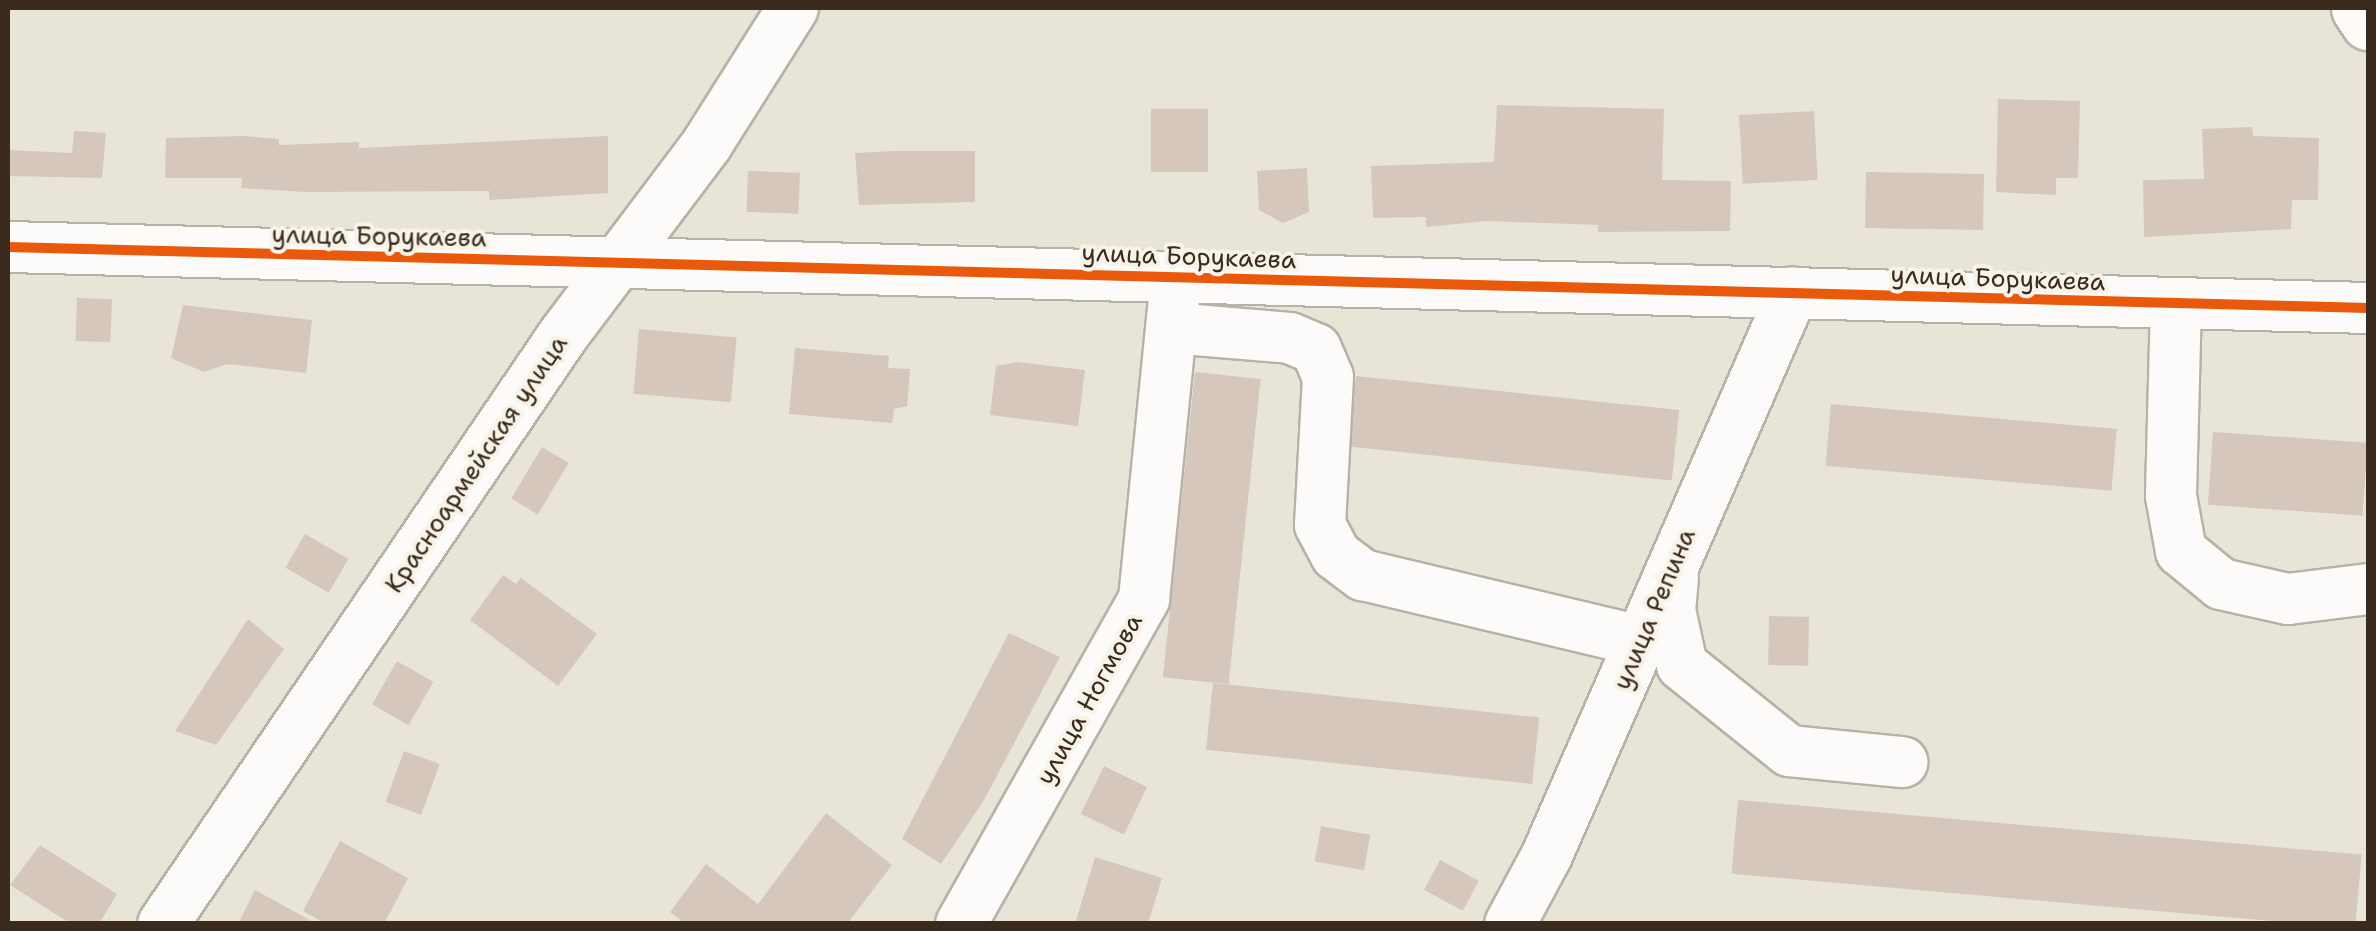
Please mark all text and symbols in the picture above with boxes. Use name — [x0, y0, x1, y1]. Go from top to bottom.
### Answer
street label: улица Борукаева — [271, 219, 487, 253]
street label: улица Борукаева — [1081, 237, 1297, 275]
street label: улица Борукаева — [1890, 259, 2106, 297]
street label: Красноармейская улица — [379, 330, 573, 598]
street label: улица Репина — [1607, 524, 1701, 694]
street label: улица Ногмова — [1030, 608, 1148, 790]

